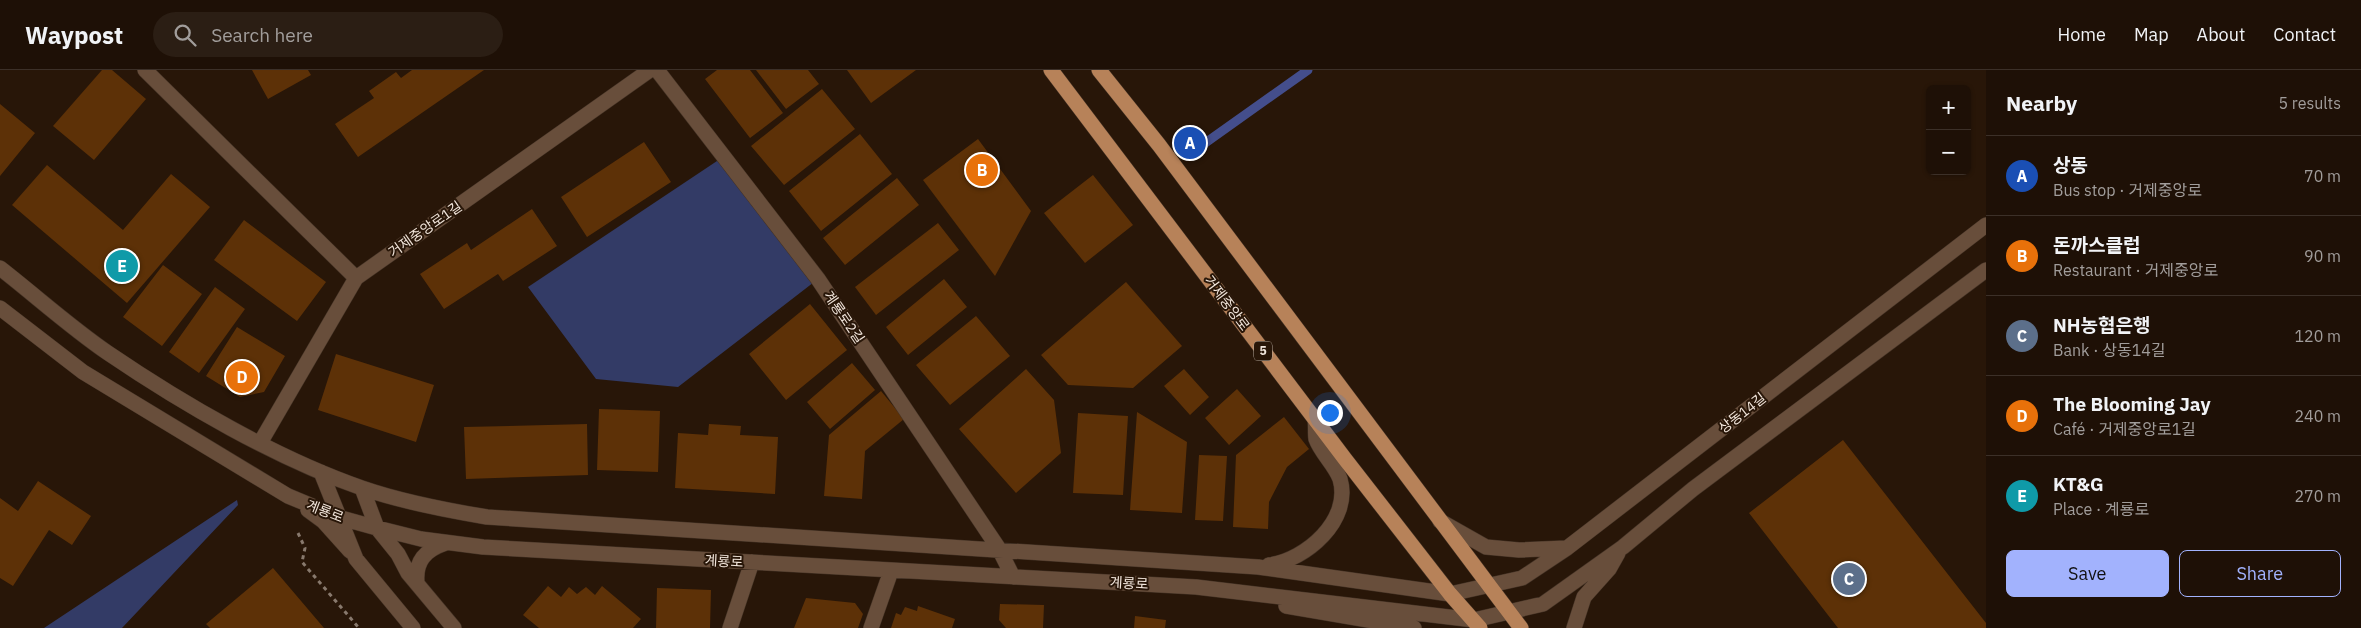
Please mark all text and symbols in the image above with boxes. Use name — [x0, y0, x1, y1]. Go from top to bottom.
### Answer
search box — [153, 12, 503, 57]
text: Waypost — [25, 19, 123, 51]
icon: search — [171, 21, 199, 49]
text: Search here — [211, 23, 313, 47]
text: Home — [2058, 23, 2106, 46]
text: Map — [2134, 23, 2169, 46]
text: About — [2197, 23, 2245, 46]
text: Contact — [2273, 23, 2336, 46]
map controls — [1926, 85, 1971, 175]
button: + — [1926, 85, 1971, 130]
text: Nearby — [2006, 89, 2077, 117]
text: 5 results — [2278, 93, 2341, 113]
pin: A — [1174, 124, 1206, 162]
button: − — [1926, 130, 1971, 175]
pin: B — [966, 151, 998, 189]
text: 상동 — [2053, 153, 2088, 177]
text: A — [2017, 166, 2027, 186]
text: 70 m — [2304, 166, 2341, 186]
text: Bus stop · 거제중앙로 — [2053, 180, 2202, 200]
street label: 거제중앙로1길 — [385, 197, 465, 261]
text: 돈까스클럽 — [2053, 233, 2140, 257]
text: B — [2017, 246, 2027, 266]
text: 90 m — [2304, 246, 2341, 266]
pin: E — [106, 247, 138, 285]
text: Restaurant · 거제중앙로 — [2053, 260, 2218, 280]
street label: 거제중앙로 — [1200, 272, 1254, 334]
street label: 계룡로2길 — [820, 287, 868, 347]
text: NH농협은행 — [2053, 313, 2150, 337]
text: C — [2017, 326, 2027, 346]
text: 120 m — [2294, 326, 2341, 346]
text: Bank · 상동14길 — [2053, 340, 2166, 360]
road number: 5 — [1254, 342, 1272, 360]
pin: D — [226, 358, 258, 396]
street label: 상동14길 — [1715, 389, 1769, 437]
text: The Blooming Jay — [2053, 392, 2211, 416]
your location — [1317, 400, 1343, 426]
text: D — [2016, 406, 2028, 426]
text: 240 m — [2294, 406, 2341, 426]
text: Café · 거제중앙로1길 — [2053, 419, 2196, 439]
text: KT&G — [2053, 472, 2104, 496]
text: E — [2017, 486, 2027, 506]
text: 270 m — [2294, 486, 2341, 506]
street label: 계룡로 — [304, 496, 346, 526]
text: Place · 계룡로 — [2053, 499, 2149, 519]
button: Save — [2006, 550, 2169, 597]
button: Share — [2179, 550, 2341, 597]
street label: 계룡로 — [704, 551, 744, 571]
pin: C — [1833, 560, 1865, 598]
street label: 계룡로 — [1109, 573, 1149, 593]

